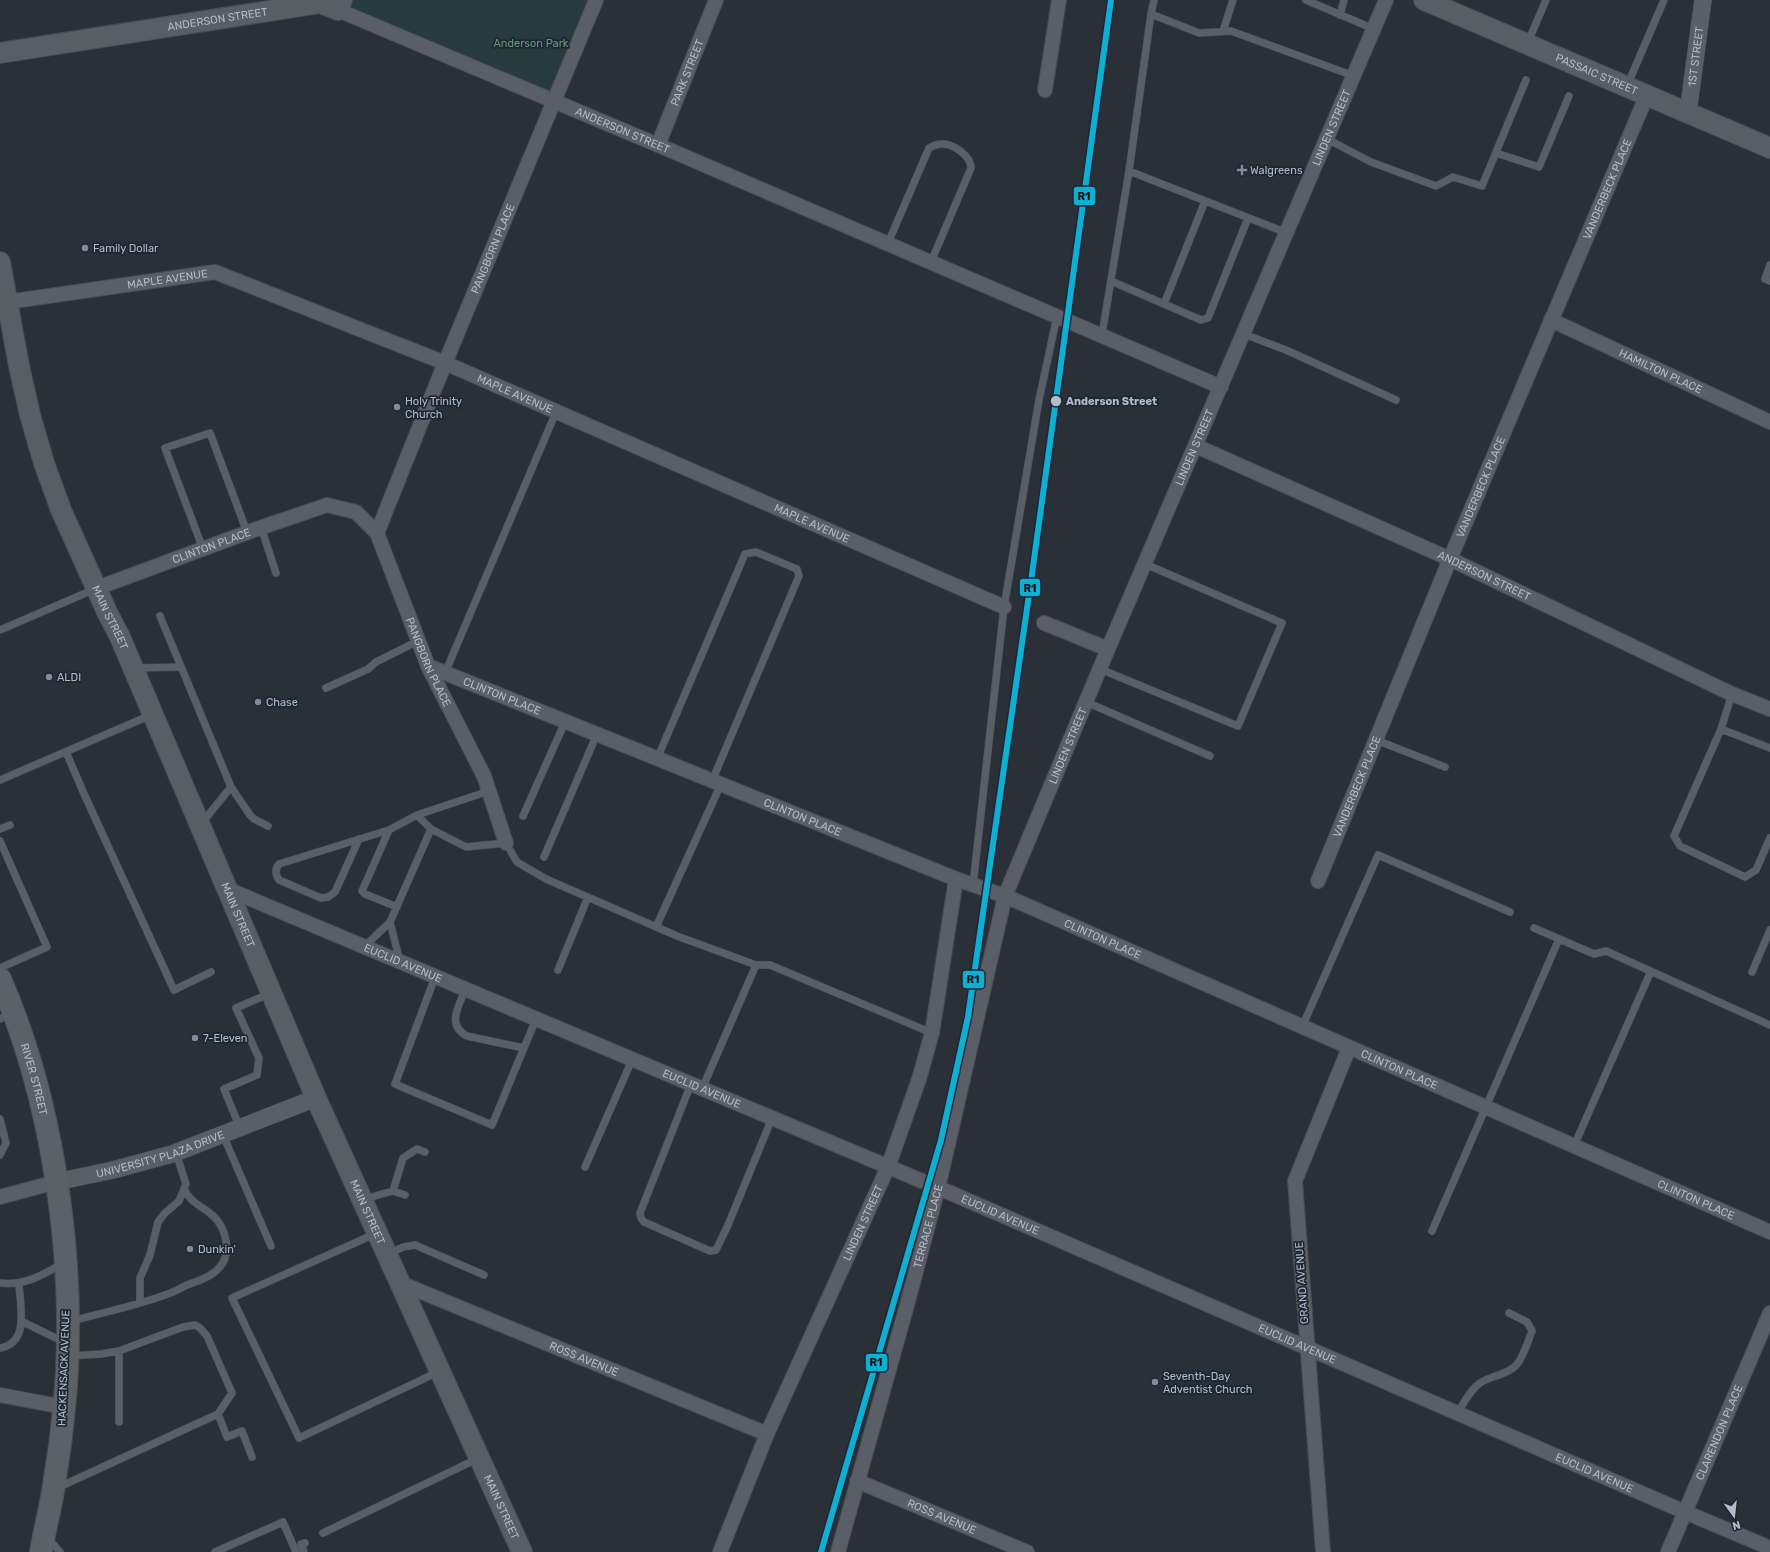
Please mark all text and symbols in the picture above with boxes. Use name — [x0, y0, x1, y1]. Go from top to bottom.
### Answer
street label: ANDERSON STREET — [166, 5, 269, 33]
street label: 1ST STREET — [1685, 25, 1706, 87]
park label: Anderson Park — [493, 37, 569, 50]
street label: PARK STREET — [668, 37, 706, 108]
street label: PASSAIC STREET — [1554, 51, 1640, 97]
street label: LINDEN STREET — [1309, 87, 1354, 168]
street label: ANDERSON STREET — [574, 104, 672, 156]
street label: VANDERBECK PLACE — [1580, 136, 1634, 241]
place label: Walgreens — [1250, 164, 1303, 177]
marker: Walgreens — [1237, 165, 1247, 175]
line badge: R1 — [1073, 186, 1096, 206]
text: R1 — [1077, 190, 1091, 203]
street label: PANGBORN PLACE — [468, 201, 517, 295]
place label: Family Dollar — [93, 242, 159, 255]
marker: Family Dollar — [80, 243, 90, 253]
street label: MAPLE AVENUE — [126, 267, 209, 291]
street label: HAMILTON PLACE — [1617, 346, 1705, 396]
street label: MAPLE AVENUE — [475, 371, 555, 416]
marker: Anderson Street — [1049, 394, 1063, 408]
place label: Holy Trinity Church — [405, 395, 462, 421]
place label: Anderson Street — [1066, 395, 1157, 408]
marker: Holy Trinity Church — [392, 402, 402, 412]
street label: LINDEN STREET — [1172, 407, 1217, 487]
street label: VANDERBECK PLACE — [1453, 435, 1508, 540]
street label: MAPLE AVENUE — [772, 501, 852, 546]
street label: CLINTON PLACE — [170, 525, 253, 566]
street label: ANDERSON STREET — [1436, 548, 1533, 603]
line badge: R1 — [1019, 578, 1041, 597]
text: R1 — [1023, 582, 1037, 595]
street label: MAIN STREET — [89, 583, 131, 652]
street label: PANGBORN PLACE — [403, 616, 454, 709]
place label: ALDI — [57, 671, 81, 684]
marker: ALDI — [44, 672, 54, 682]
street label: CLINTON PLACE — [461, 674, 543, 718]
place label: Chase — [266, 696, 298, 709]
marker: Chase — [253, 697, 263, 707]
street label: LINDEN STREET — [1046, 705, 1090, 786]
street label: VANDERBECK PLACE — [1330, 734, 1383, 839]
street label: CLINTON PLACE — [762, 796, 844, 839]
street label: MAIN STREET — [219, 880, 258, 950]
street label: CLINTON PLACE — [1062, 916, 1144, 962]
street label: EUCLID AVENUE — [362, 941, 445, 985]
line badge: R1 — [962, 970, 985, 989]
text: R1 — [966, 973, 980, 986]
place label: 7-Eleven — [203, 1032, 248, 1045]
marker: 7-Eleven — [190, 1033, 200, 1043]
street label: RIVER STREET — [18, 1041, 50, 1117]
street label: CLINTON PLACE — [1359, 1047, 1440, 1092]
street label: EUCLID AVENUE — [661, 1066, 743, 1111]
street label: UNIVERSITY PLAZA DRIVE — [95, 1128, 226, 1180]
street label: CLINTON PLACE — [1656, 1177, 1737, 1222]
street label: MAIN STREET — [347, 1178, 388, 1247]
street label: LINDEN STREET — [840, 1182, 886, 1263]
street label: TERRACE PLACE — [911, 1183, 945, 1269]
street label: EUCLID AVENUE — [959, 1192, 1042, 1237]
street label: GRAND AVENUE — [1293, 1241, 1311, 1325]
place label: Dunkin' — [198, 1243, 236, 1256]
marker: Dunkin' — [185, 1244, 195, 1254]
street label: HACKENSACK AVENUE — [55, 1309, 73, 1426]
street label: EUCLID AVENUE — [1256, 1321, 1339, 1366]
street label: ROSS AVENUE — [548, 1339, 621, 1379]
line badge: R1 — [865, 1353, 888, 1372]
text: R1 — [869, 1356, 883, 1369]
place label: Seventh-Day Adventist Church — [1163, 1370, 1253, 1396]
marker: Seventh-Day Adventist Church — [1150, 1377, 1160, 1387]
street label: CLARENDON PLACE — [1693, 1383, 1745, 1482]
street label: EUCLID AVENUE — [1554, 1450, 1636, 1496]
street label: MAIN STREET — [481, 1473, 522, 1542]
street label: ROSS AVENUE — [905, 1496, 979, 1537]
north arrow — [1714, 1496, 1754, 1536]
text: N — [1731, 1518, 1742, 1533]

